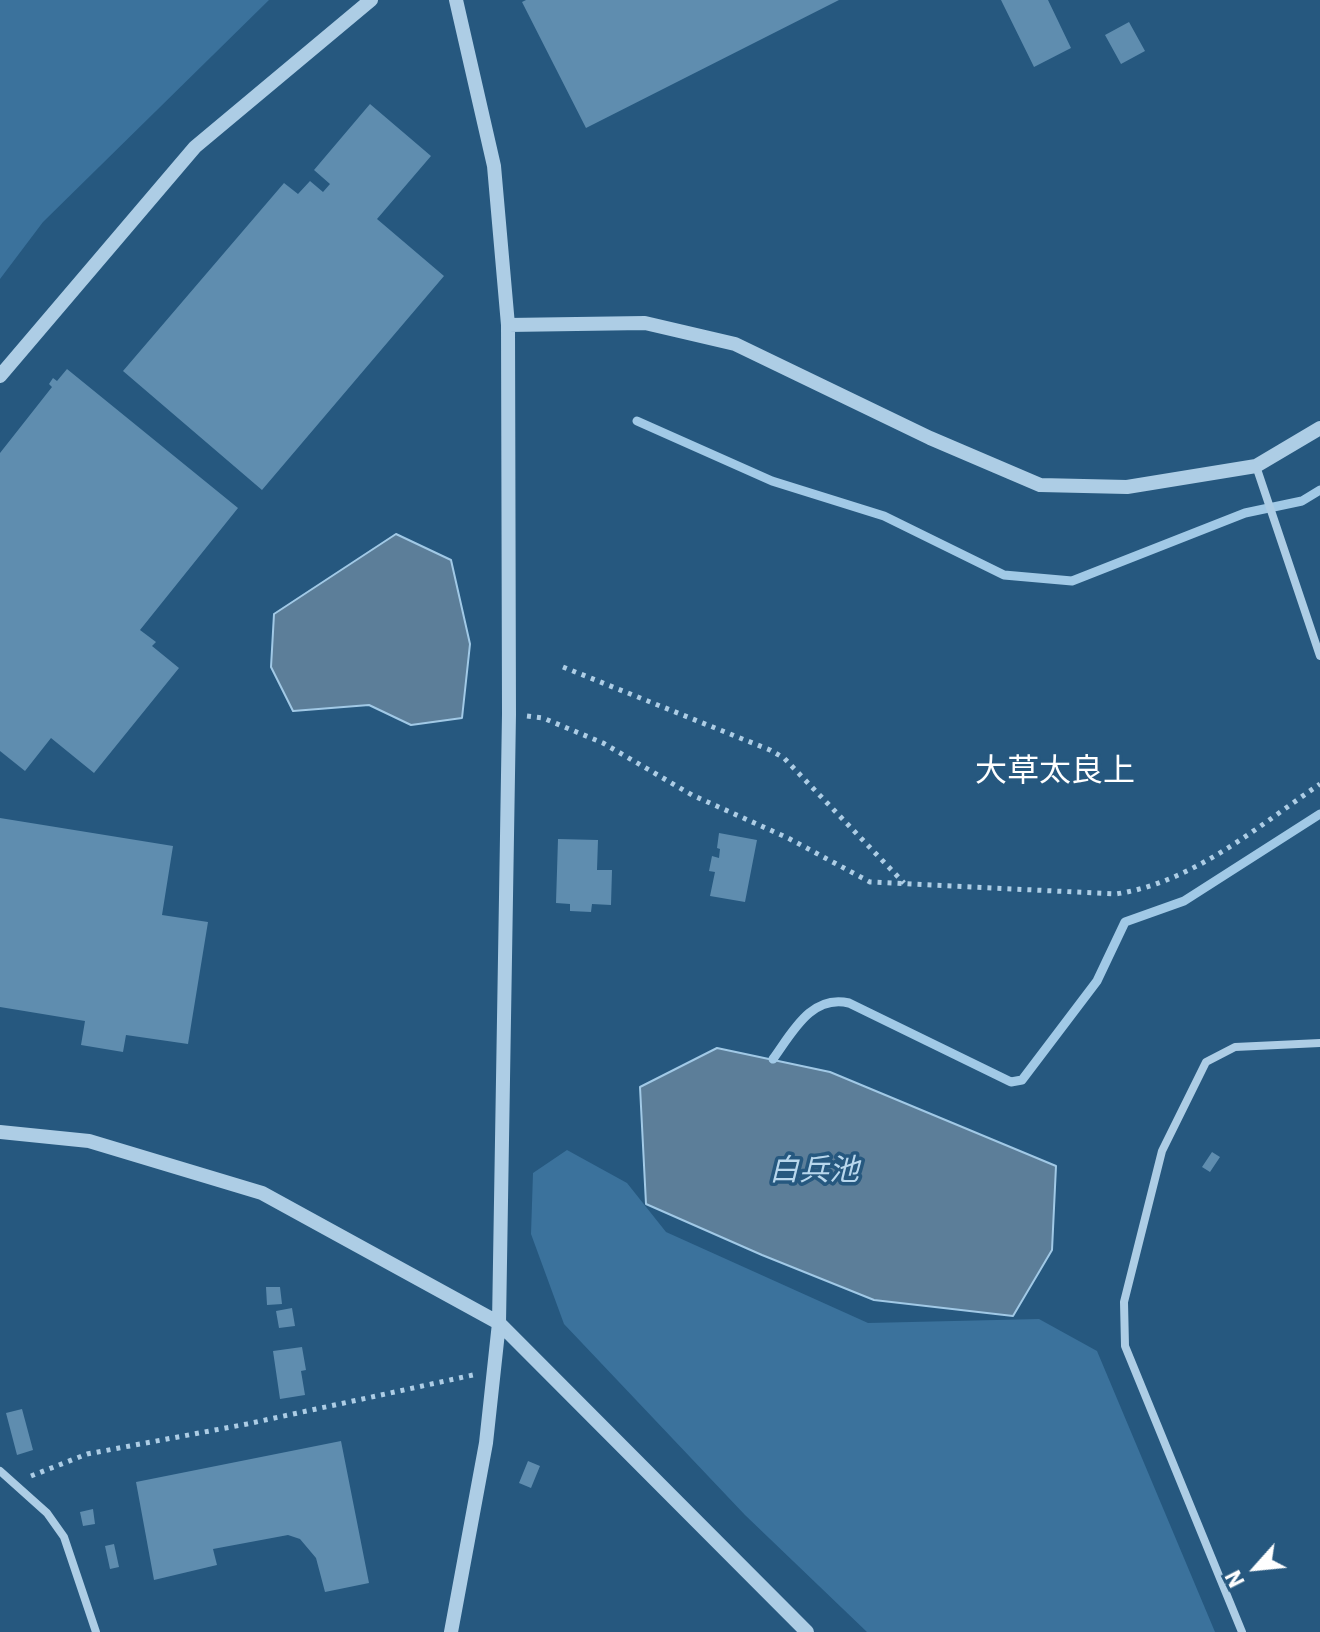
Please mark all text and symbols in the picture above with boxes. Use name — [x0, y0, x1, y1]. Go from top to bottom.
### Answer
district label: 大草太良上 — [975, 753, 1135, 791]
water label: 白兵池 — [769, 1153, 859, 1189]
north arrow — [1216, 1528, 1296, 1608]
text: N — [1218, 1565, 1251, 1593]

